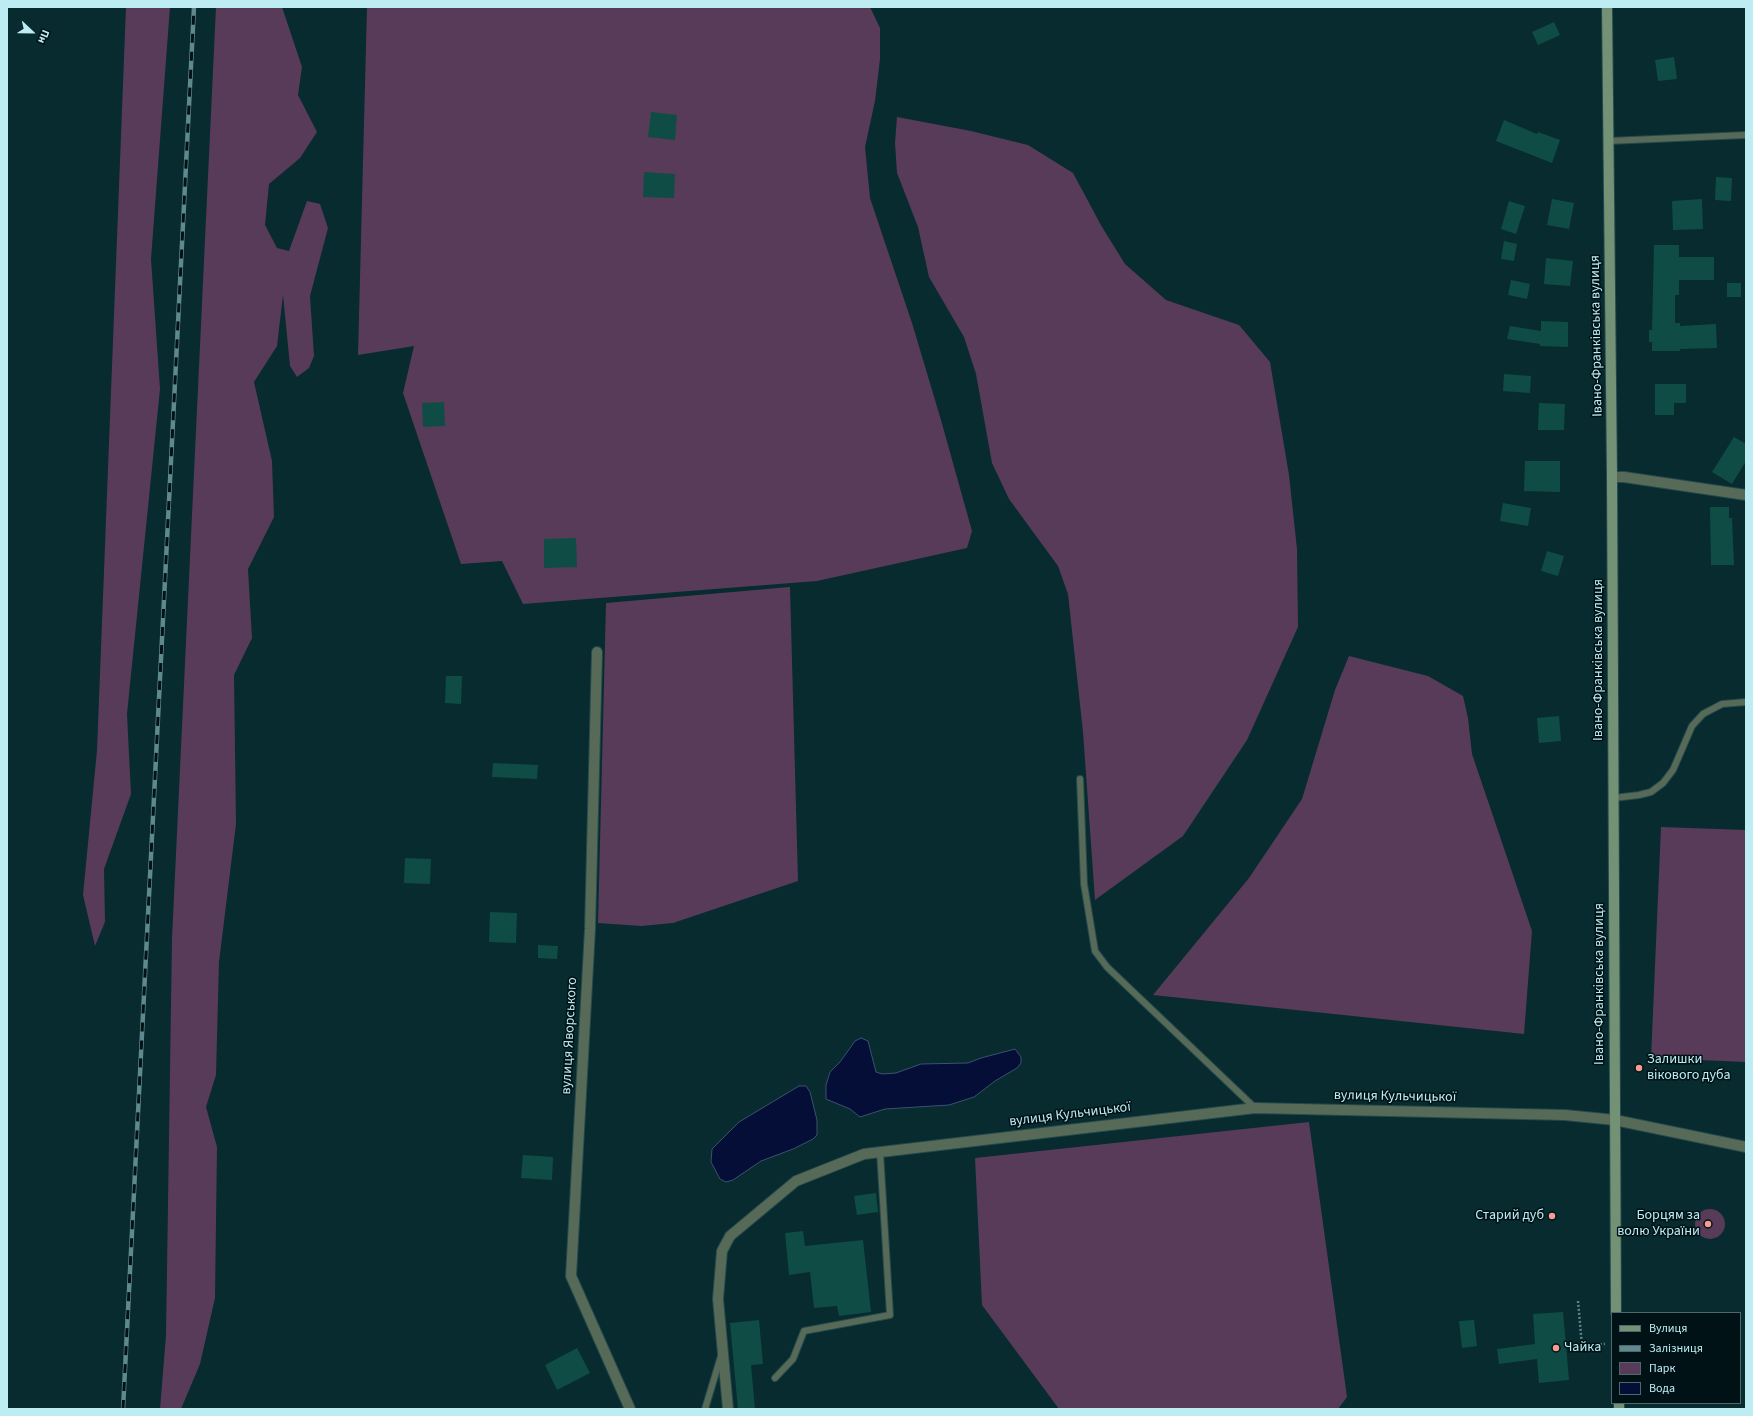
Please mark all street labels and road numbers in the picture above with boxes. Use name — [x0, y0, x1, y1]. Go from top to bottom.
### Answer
street label: Івано-Франківська вулиця — [1587, 255, 1607, 417]
street label: Івано-Франківська вулиця — [1591, 579, 1607, 741]
street label: Івано-Франківська вулиця — [1592, 903, 1608, 1065]
street label: вулиця Яворського — [559, 977, 581, 1095]
street label: вулиця Кульчицької — [1334, 1088, 1456, 1106]
street label: вулиця Кульчицької — [1008, 1099, 1132, 1131]

